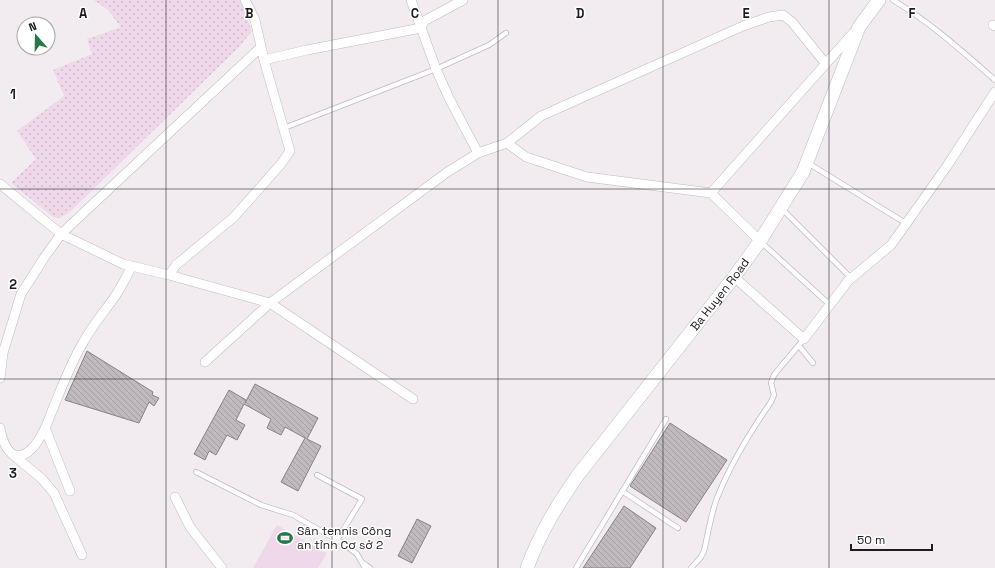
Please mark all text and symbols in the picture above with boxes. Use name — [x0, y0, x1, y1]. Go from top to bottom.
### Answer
text: A — [79, 5, 88, 22]
text: B — [245, 5, 254, 22]
text: C — [411, 5, 419, 22]
text: D — [576, 5, 585, 22]
text: E — [742, 5, 750, 22]
text: F — [909, 5, 916, 22]
north arrow — [16, 16, 56, 56]
text: N — [27, 19, 38, 34]
text: 1 — [10, 86, 16, 103]
street label: Ba Huyen Road — [687, 255, 753, 334]
text: 2 — [9, 276, 17, 293]
text: 3 — [9, 465, 17, 482]
place label: Sân tennis Công an tỉnh Cơ sở 2 — [297, 523, 391, 553]
scale bar — [851, 526, 932, 552]
sports icon: Sân tennis Công an tỉnh Cơ sở 2 — [276, 529, 294, 547]
text: 50 m — [857, 532, 885, 548]

